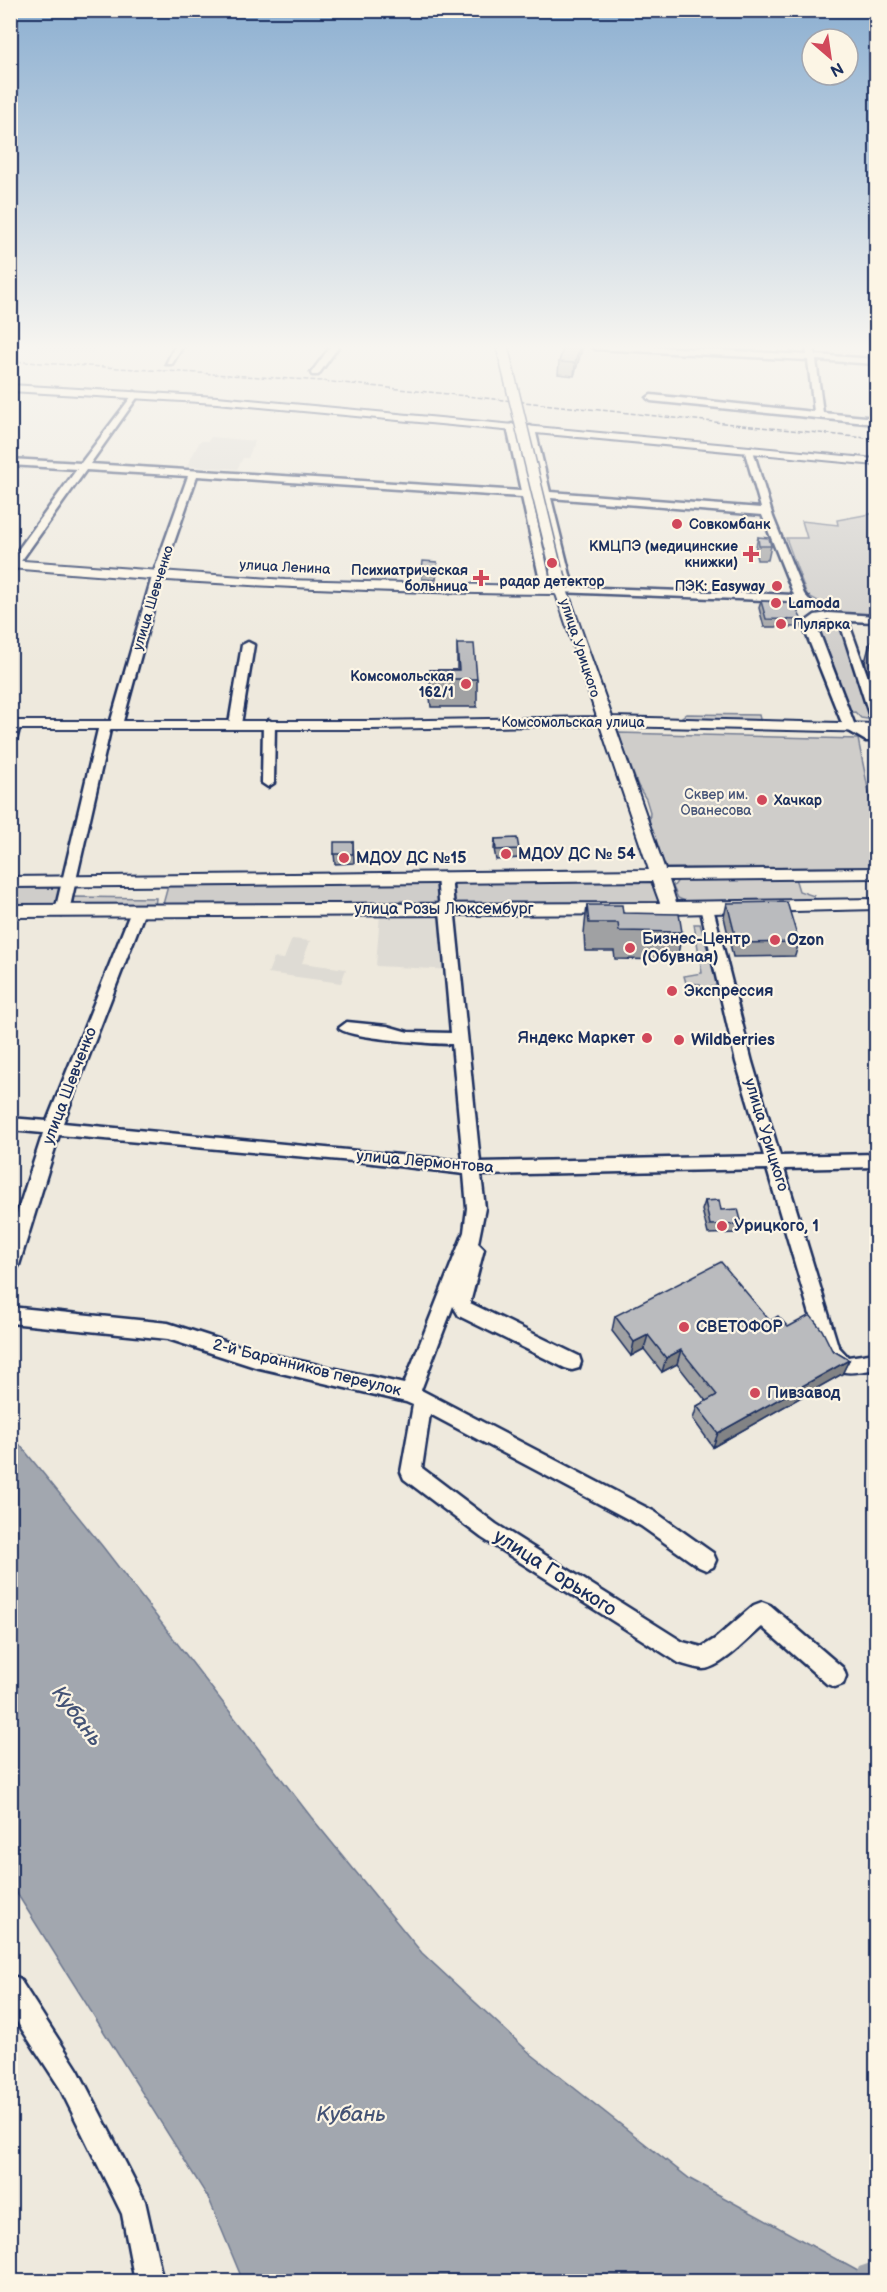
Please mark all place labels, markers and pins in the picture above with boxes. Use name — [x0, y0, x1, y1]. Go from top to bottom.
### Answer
place label: Совкомбанк — [689, 516, 771, 533]
marker: Совкомбанк — [670, 517, 684, 531]
place label: КМЦПЭ (медицинские книжки) — [589, 538, 738, 571]
marker: КМЦПЭ (медицинские книжки) — [742, 545, 760, 563]
marker: радар детектор — [545, 556, 559, 570]
place label: Психиатрическая больница — [351, 562, 469, 595]
marker: Психиатрическая больница — [472, 569, 490, 587]
place label: радар детектор — [499, 573, 605, 590]
place label: ПЭК: Easyway — [675, 578, 766, 595]
marker: ПЭК: Easyway — [770, 579, 784, 593]
place label: Lamoda — [788, 595, 840, 612]
marker: Lamoda — [769, 596, 783, 610]
place label: Пулярка — [793, 616, 851, 633]
marker: Пулярка — [774, 617, 788, 631]
place label: Комсомольская 162/1 — [350, 668, 454, 701]
marker: Комсомольская 162/1 — [459, 677, 473, 691]
place label: Хачкар — [773, 792, 823, 809]
marker: Хачкар — [755, 793, 769, 807]
place label: МДОУ ДС № 54 — [518, 845, 636, 864]
marker: МДОУ ДС № 54 — [499, 847, 513, 861]
place label: МДОУ ДС №15 — [356, 849, 467, 868]
marker: МДОУ ДС №15 — [337, 851, 351, 865]
place label: Бизнес-Центр (Обувная) — [642, 930, 751, 967]
place label: Ozon — [787, 931, 824, 950]
marker: Ozon — [768, 933, 782, 947]
marker: Бизнес-Центр (Обувная) — [623, 941, 637, 955]
place label: Экспрессия — [684, 982, 773, 1001]
marker: Экспрессия — [665, 984, 679, 998]
place label: Яндекс Маркет — [517, 1029, 635, 1048]
marker: Яндекс Маркет — [640, 1031, 654, 1045]
place label: Wildberries — [691, 1031, 775, 1050]
marker: Wildberries — [672, 1033, 686, 1047]
place label: Урицкого, 1 — [734, 1217, 819, 1236]
marker: Урицкого, 1 — [715, 1219, 729, 1233]
place label: СВЕТОФОР — [696, 1318, 783, 1337]
marker: СВЕТОФОР — [677, 1320, 691, 1334]
place label: Пивзавод — [767, 1384, 841, 1403]
marker: Пивзавод — [748, 1386, 762, 1400]

